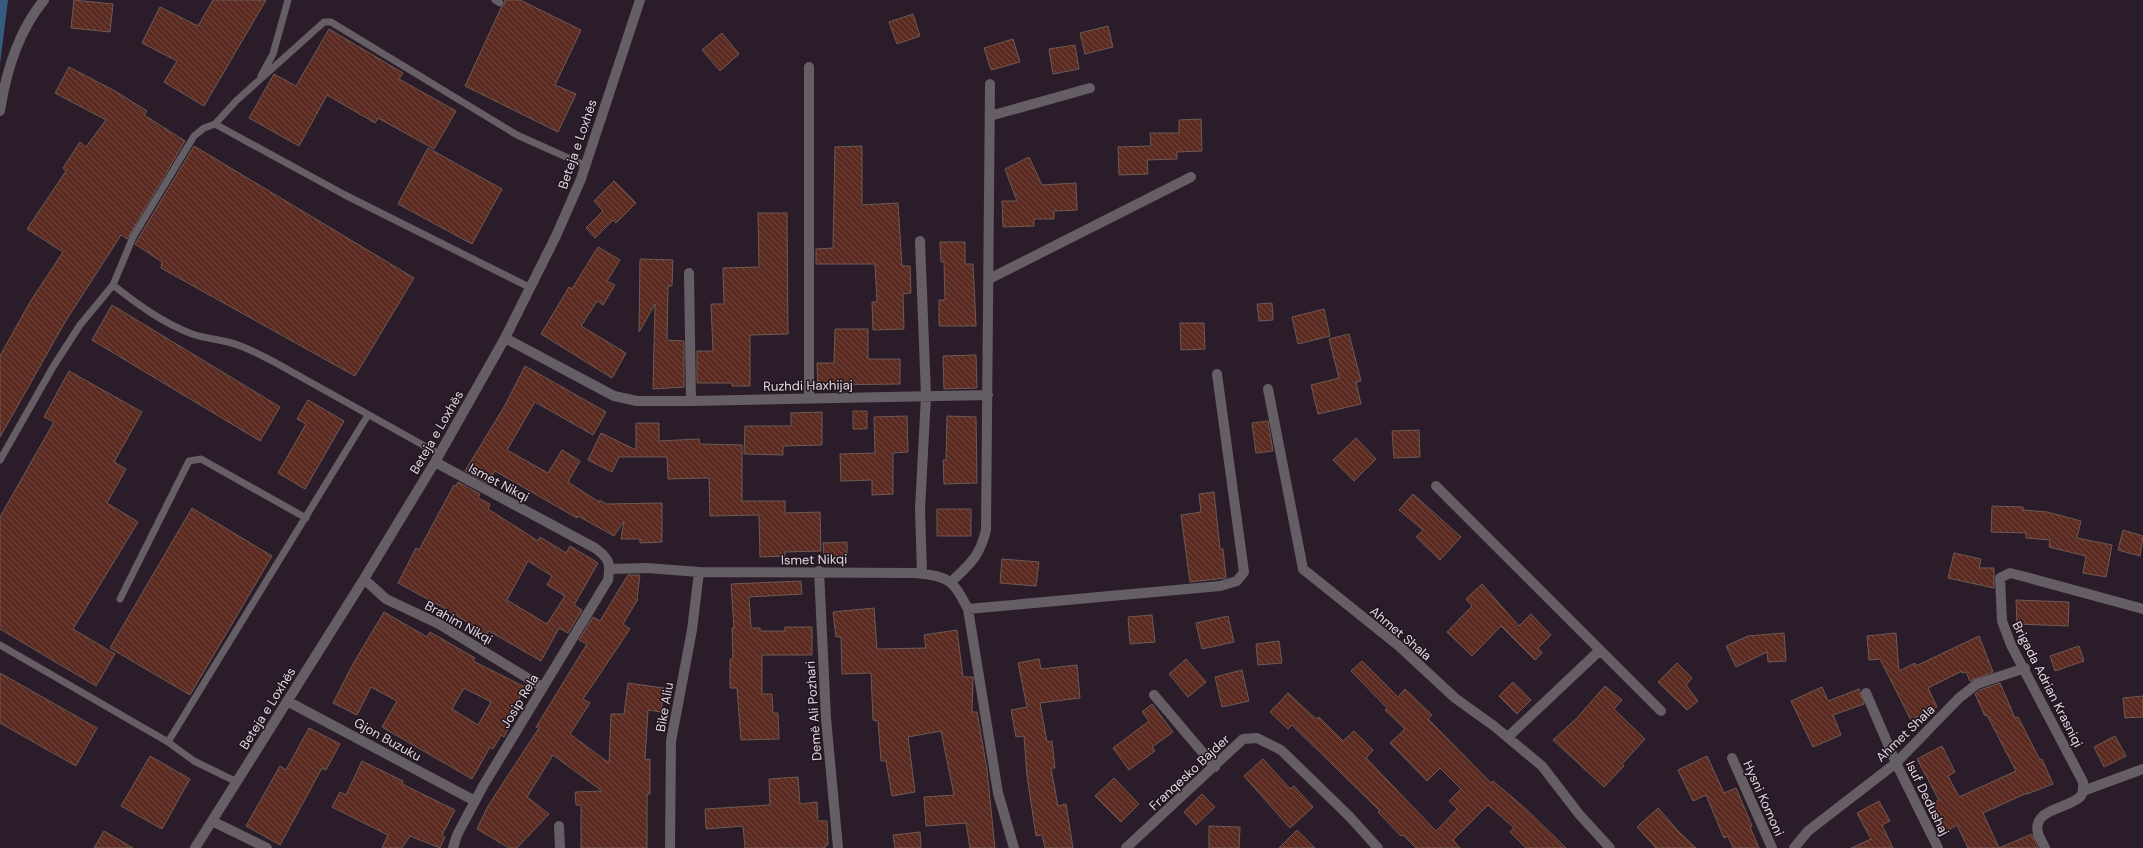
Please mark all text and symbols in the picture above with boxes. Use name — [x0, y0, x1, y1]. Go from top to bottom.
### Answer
street label: Beteja e Loxhës — [554, 97, 601, 191]
street label: Ruzhdi Haxhijaj — [763, 376, 853, 395]
street label: Beteja e Loxhës — [406, 387, 467, 477]
street label: Ismet Nikqi — [465, 459, 532, 506]
street label: Ismet Nikqi — [781, 550, 847, 569]
street label: Brahim Nikqi — [422, 597, 496, 648]
street label: Ahmet Shala — [1366, 603, 1435, 664]
street label: Brigada Adrian Krasniqi — [2008, 618, 2087, 750]
street label: Demë Ali Pozhari — [802, 660, 825, 762]
street label: Beteja e Loxhës — [235, 664, 299, 752]
street label: Josip Rela — [497, 671, 542, 731]
street label: Bike Aliu — [652, 681, 677, 733]
street label: Ahmet Shala — [1872, 701, 1938, 766]
street label: Gjon Buzuku — [351, 714, 424, 765]
street label: Franqesko Bajder — [1146, 731, 1233, 814]
street label: Hysni Komoni — [1739, 758, 1788, 839]
street label: Isuf Dedushaj — [1902, 758, 1953, 838]

